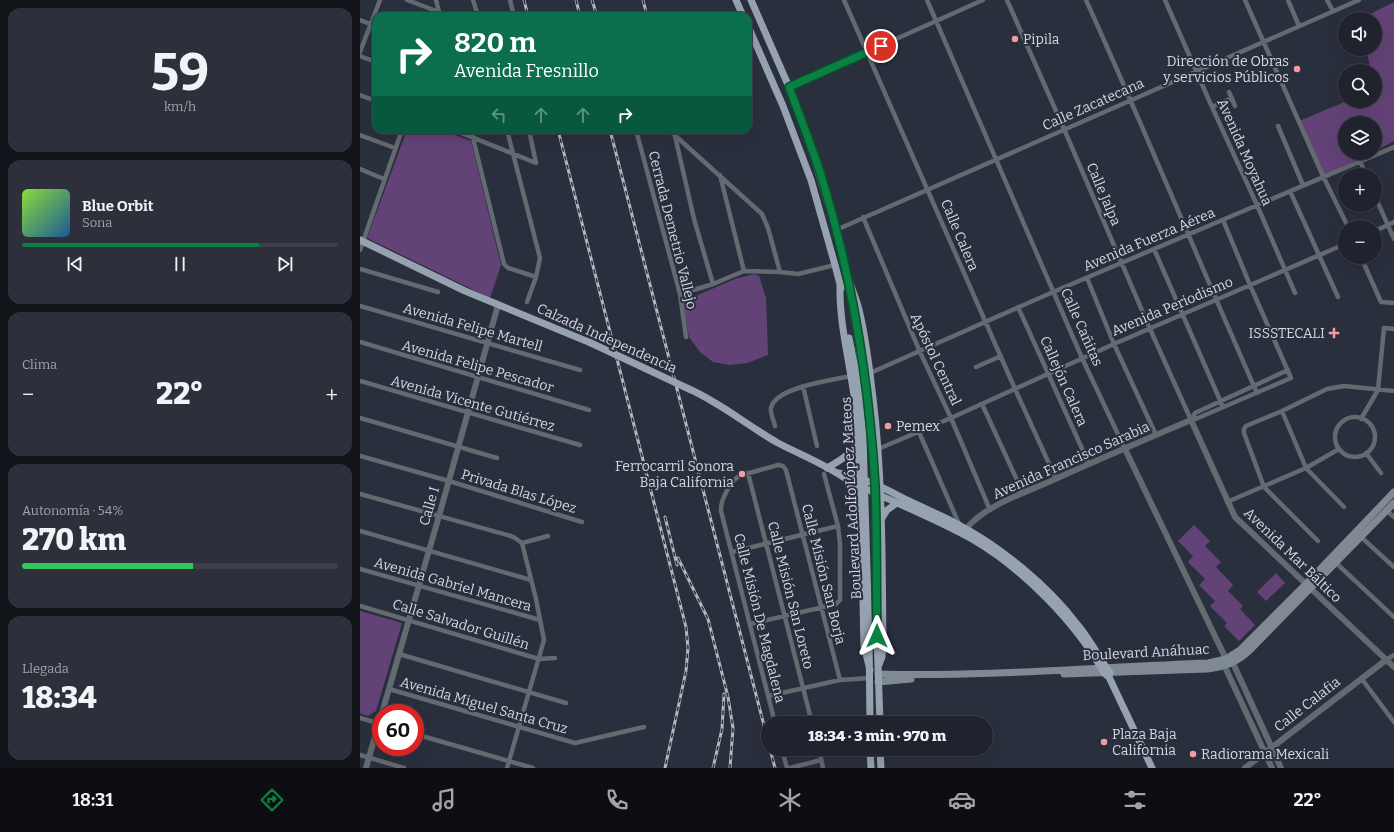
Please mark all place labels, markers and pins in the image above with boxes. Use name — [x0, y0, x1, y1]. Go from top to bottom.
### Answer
pin — [864, 29, 898, 63]
place label: Pipila — [1023, 31, 1060, 48]
marker: Pipila — [1010, 34, 1020, 44]
place label: Dirección de Obras y servicios Públicos — [1162, 53, 1289, 86]
marker: Dirección de Obras y servicios Públicos — [1292, 64, 1302, 74]
place label: ISSSTECALI — [1249, 325, 1325, 342]
marker: ISSSTECALI — [1328, 327, 1340, 339]
place label: Pemex — [896, 418, 940, 435]
marker: Pemex — [883, 421, 893, 431]
place label: Ferrocarril Sonora Baja California — [615, 458, 734, 491]
marker: Ferrocarril Sonora Baja California — [737, 469, 747, 479]
place label: Plaza Baja California — [1112, 726, 1177, 759]
marker: Plaza Baja California — [1099, 737, 1109, 747]
place label: Radiorama Mexicali — [1201, 746, 1329, 763]
marker: Radiorama Mexicali — [1188, 749, 1198, 759]

